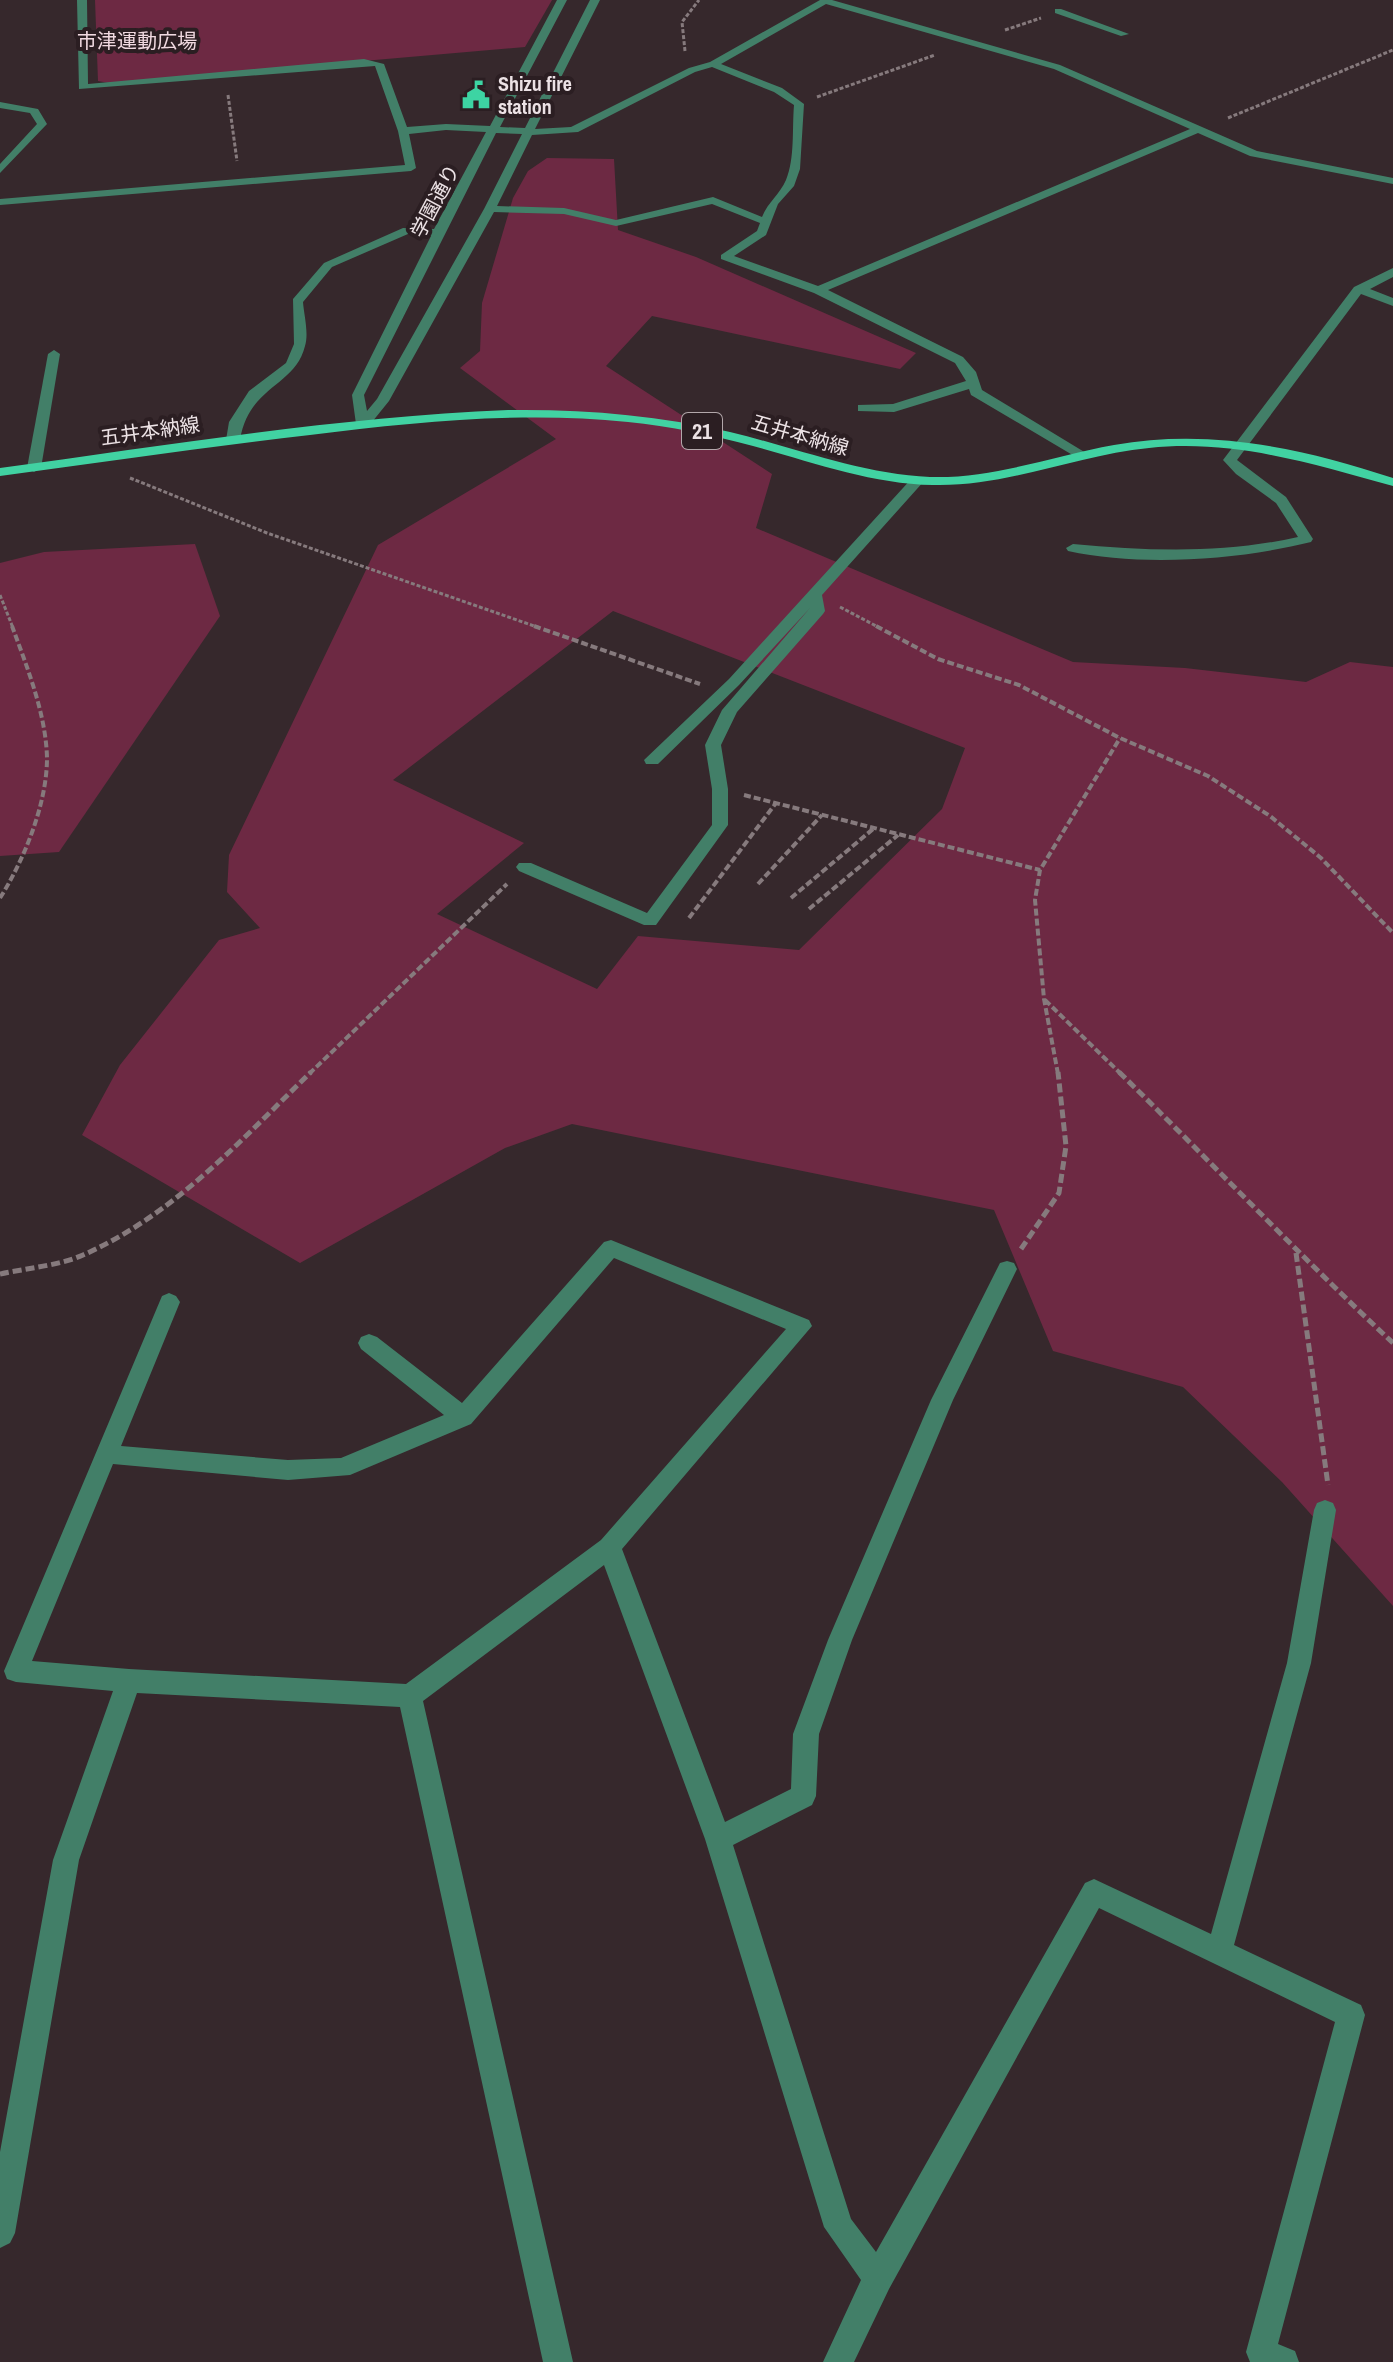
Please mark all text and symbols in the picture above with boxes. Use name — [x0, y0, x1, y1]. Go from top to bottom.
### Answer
park label: 市津運動広場 — [77, 27, 197, 54]
place label: Shizu fire station — [498, 70, 572, 120]
public building icon: Shizu fire station — [461, 80, 491, 110]
street label: 学園通り — [404, 159, 465, 242]
street label: 五井本納線 — [748, 408, 852, 461]
street label: 五井本納線 — [99, 410, 201, 451]
road number: 21 — [682, 413, 722, 449]

